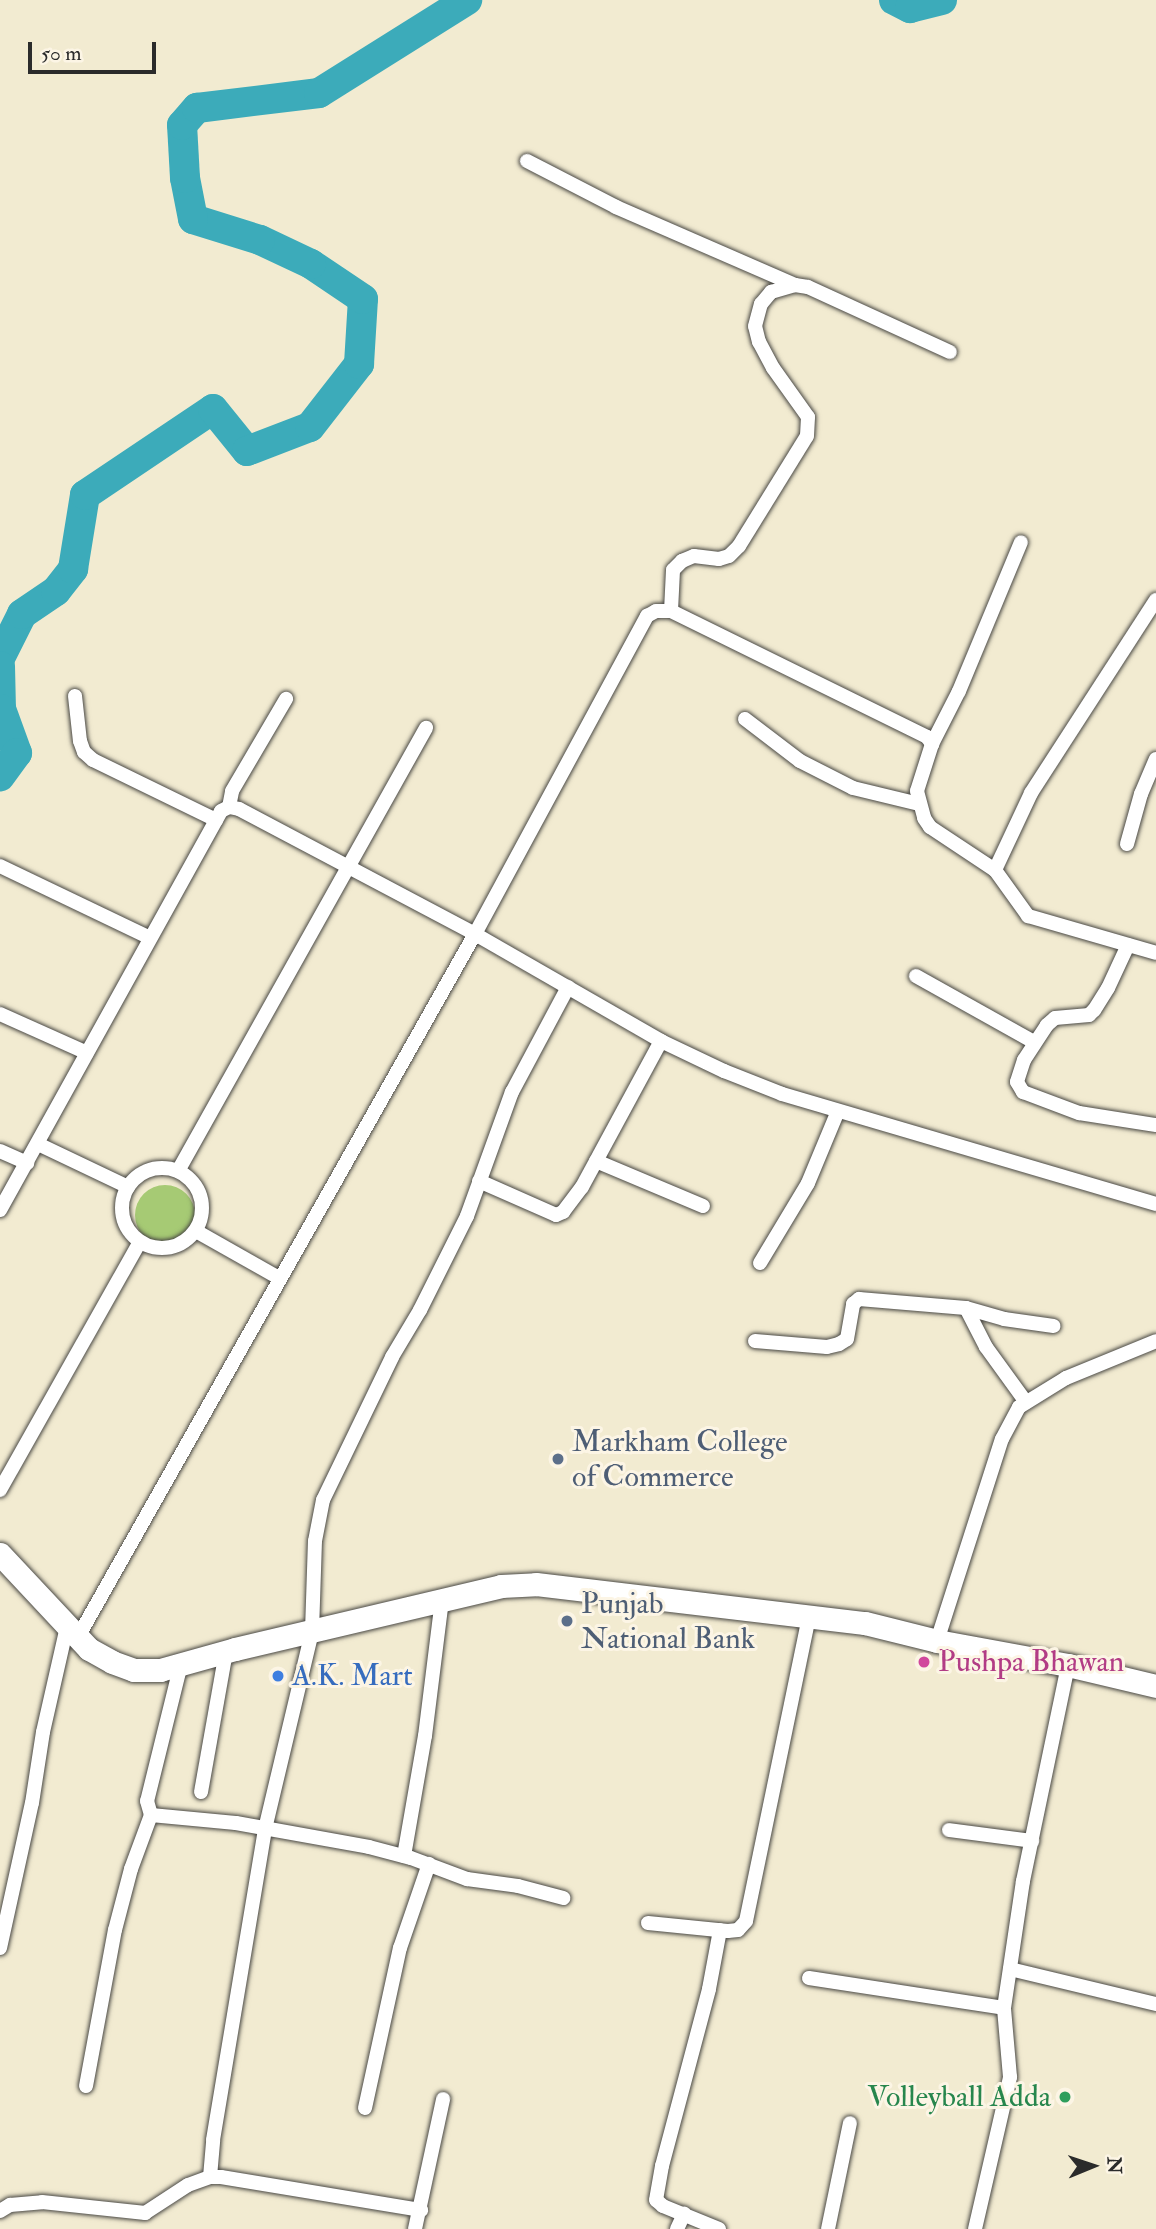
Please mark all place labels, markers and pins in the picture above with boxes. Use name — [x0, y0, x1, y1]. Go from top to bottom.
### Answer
place label: Markham College of Commerce — [572, 1424, 788, 1494]
marker: Markham College of Commerce — [550, 1451, 566, 1467]
place label: Punjab National Bank — [581, 1586, 755, 1656]
marker: Punjab National Bank — [559, 1613, 575, 1629]
place label: Pushpa Bhawan — [938, 1644, 1124, 1680]
marker: Pushpa Bhawan — [916, 1654, 932, 1670]
place label: A.K. Mart — [292, 1658, 413, 1694]
marker: A.K. Mart — [270, 1668, 286, 1684]
place label: Volleyball Adda — [867, 2079, 1051, 2115]
marker: Volleyball Adda — [1057, 2089, 1073, 2105]

